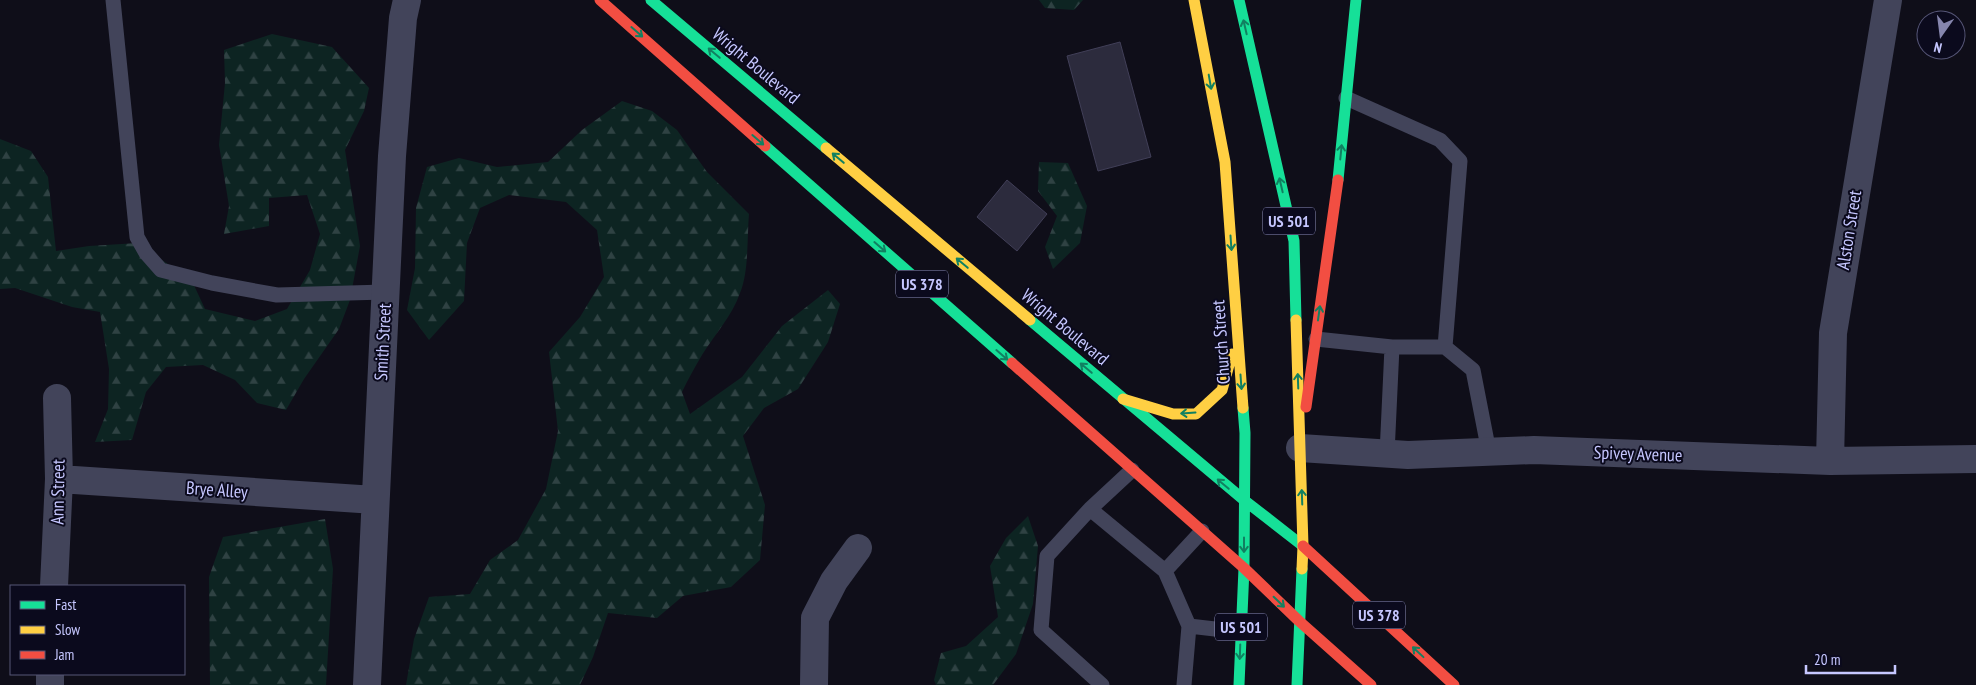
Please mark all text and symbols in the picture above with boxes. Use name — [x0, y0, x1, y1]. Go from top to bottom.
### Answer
north arrow — [1916, 10, 1966, 60]
one-way arrow — [1240, 20, 1249, 36]
street label: Wright Boulevard — [708, 22, 805, 109]
one-way arrow — [630, 26, 643, 38]
text: N — [1932, 38, 1944, 57]
one-way arrow — [707, 47, 720, 59]
one-way arrow — [1206, 74, 1216, 90]
one-way arrow — [752, 134, 765, 146]
one-way arrow — [1336, 144, 1346, 160]
one-way arrow — [831, 152, 844, 163]
one-way arrow — [1276, 178, 1285, 194]
street label: Alston Street — [1831, 188, 1866, 271]
road number: US 501 — [1263, 208, 1315, 235]
one-way arrow — [1226, 235, 1236, 251]
one-way arrow — [874, 242, 887, 253]
one-way arrow — [956, 257, 969, 268]
road number: US 378 — [896, 270, 948, 298]
street label: Wright Boulevard — [1017, 283, 1114, 370]
street label: Church Street — [1206, 299, 1235, 385]
street label: Smith Street — [369, 303, 396, 381]
one-way arrow — [1314, 305, 1324, 321]
one-way arrow — [995, 349, 1008, 360]
one-way arrow — [1080, 362, 1093, 373]
one-way arrow — [1237, 374, 1246, 390]
one-way arrow — [1294, 374, 1303, 390]
one-way arrow — [1181, 409, 1197, 418]
street label: Spivey Avenue — [1593, 440, 1683, 467]
street label: Ann Street — [45, 459, 70, 525]
street label: Brye Alley — [185, 476, 249, 503]
one-way arrow — [1217, 478, 1230, 489]
one-way arrow — [1297, 489, 1307, 506]
one-way arrow — [1239, 536, 1249, 552]
legend — [10, 585, 185, 675]
text: Fast — [55, 595, 76, 614]
one-way arrow — [1273, 596, 1286, 608]
road number: US 378 — [1353, 602, 1405, 628]
road number: US 501 — [1215, 614, 1267, 640]
text: Slow — [55, 620, 80, 639]
scale bar — [1806, 642, 1895, 674]
one-way arrow — [1235, 644, 1245, 660]
text: Jam — [54, 645, 74, 664]
one-way arrow — [1411, 646, 1424, 658]
text: 20 m — [1814, 650, 1840, 669]

